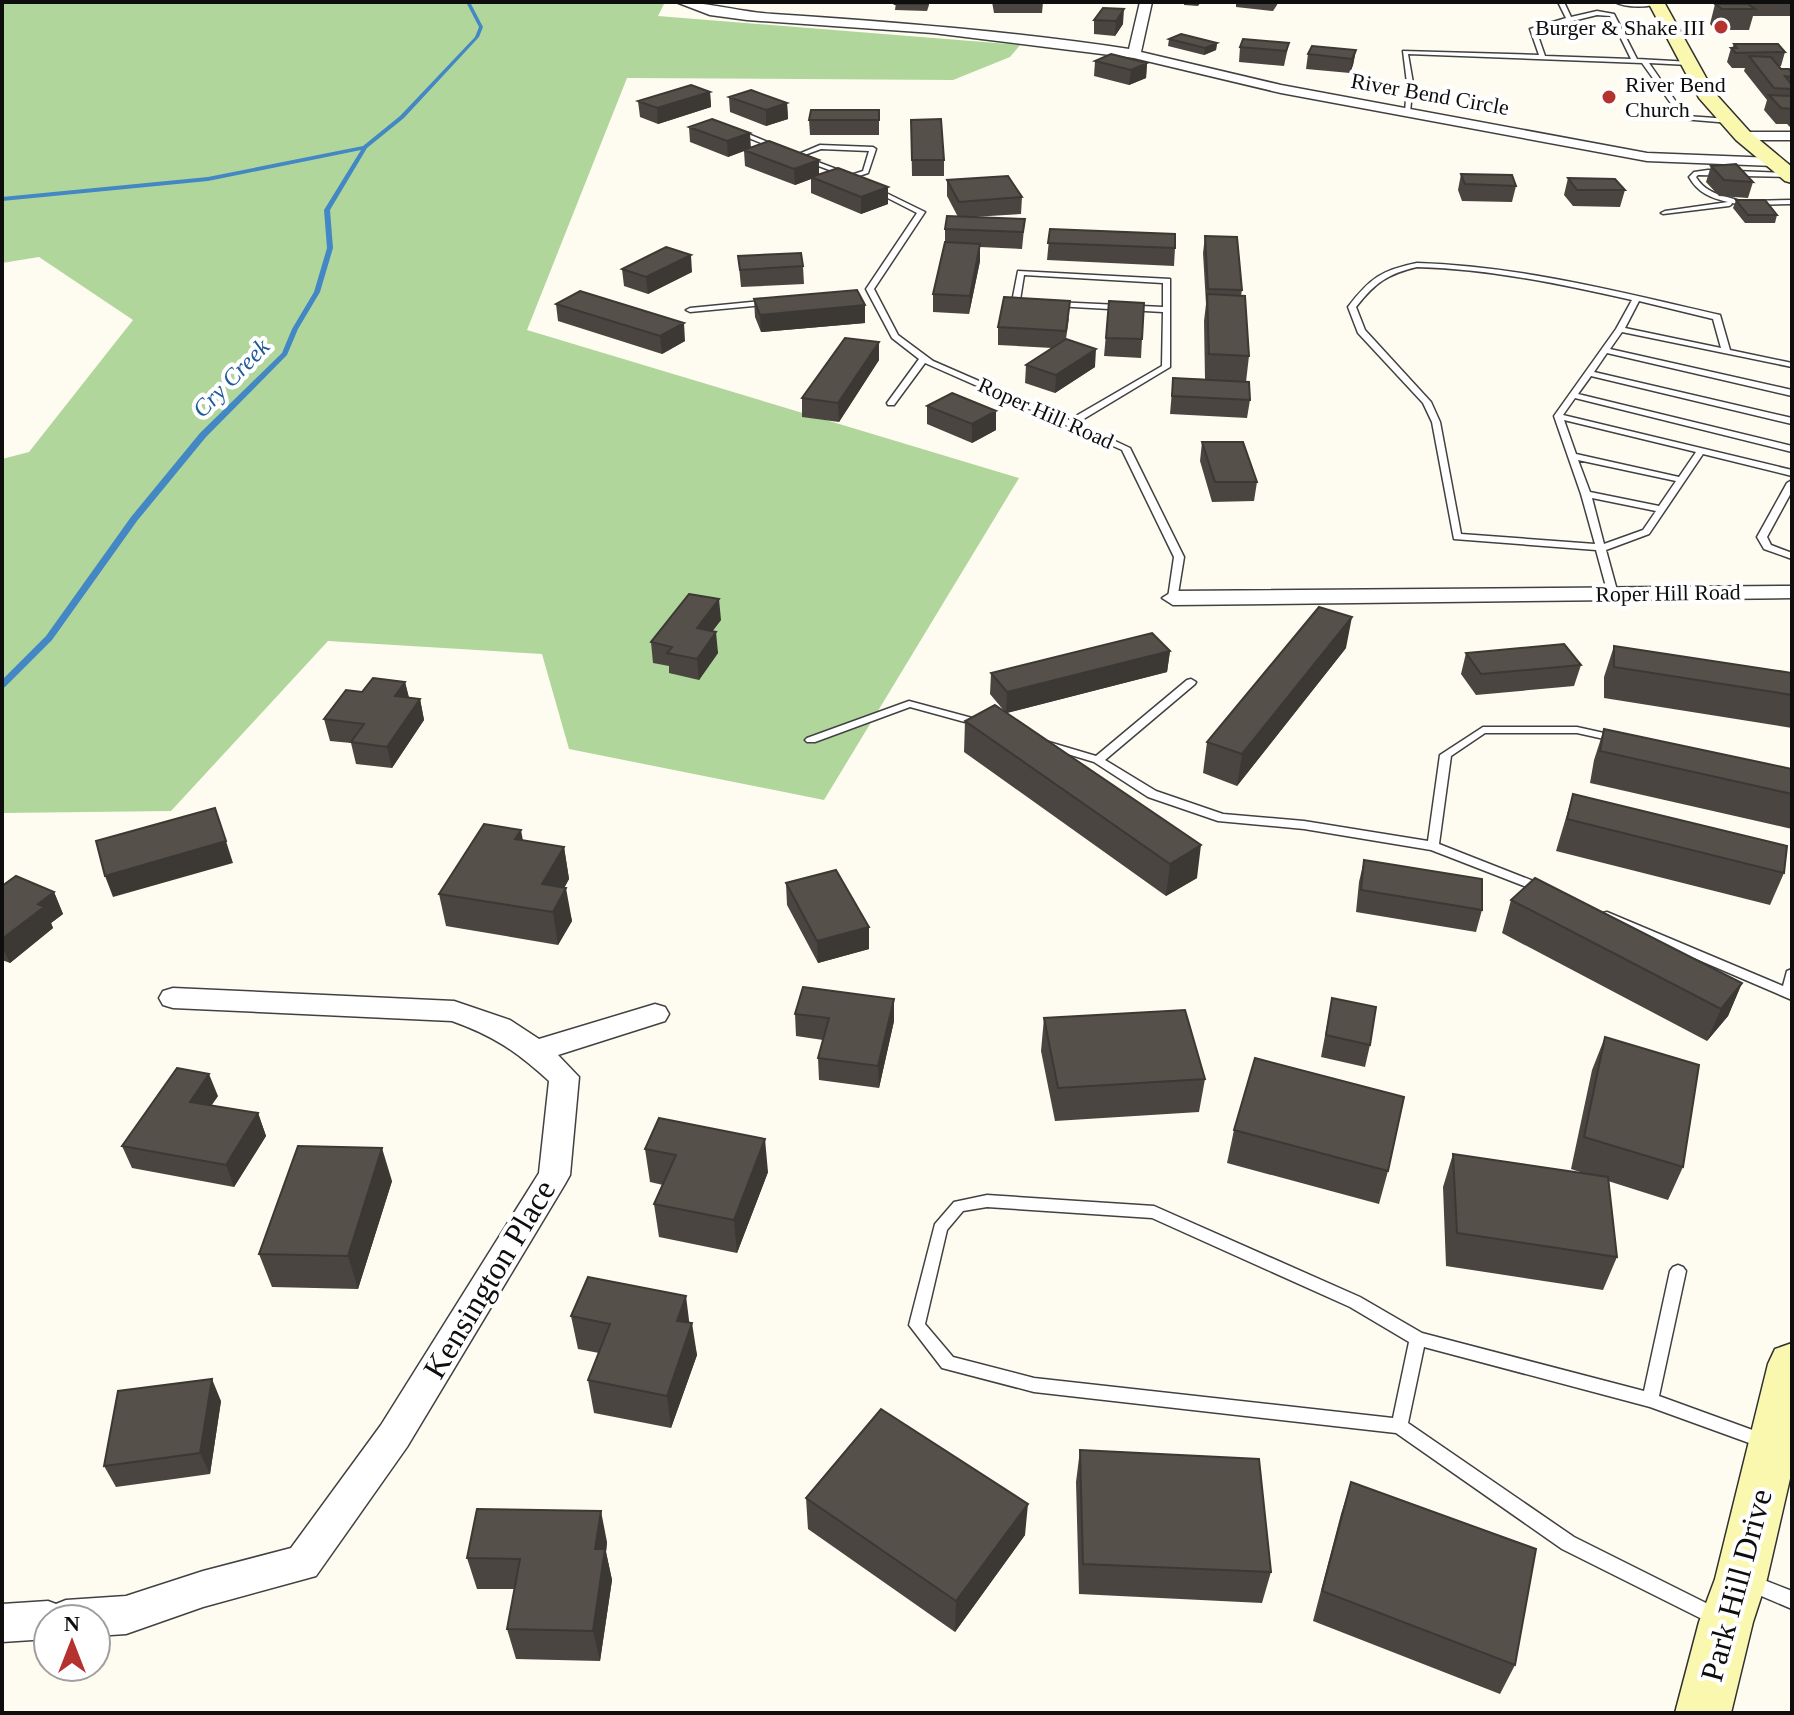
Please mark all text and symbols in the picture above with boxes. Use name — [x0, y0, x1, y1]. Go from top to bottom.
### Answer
place label: Burger & Shake III — [1535, 15, 1705, 40]
marker: Burger & Shake III — [1712, 18, 1730, 36]
street label: River Bend Circle — [1349, 68, 1511, 120]
place label: River Bend Church — [1625, 72, 1726, 122]
marker: River Bend Church — [1600, 88, 1618, 106]
water label: Cry Creek — [187, 333, 275, 422]
street label: Roper Hill Road — [974, 372, 1118, 454]
street label: Roper Hill Road — [1595, 579, 1741, 607]
street label: Kensington Place — [416, 1173, 562, 1385]
street label: Park Hill Drive — [1693, 1485, 1779, 1685]
north arrow — [32, 1603, 112, 1683]
text: N — [64, 1611, 80, 1636]

